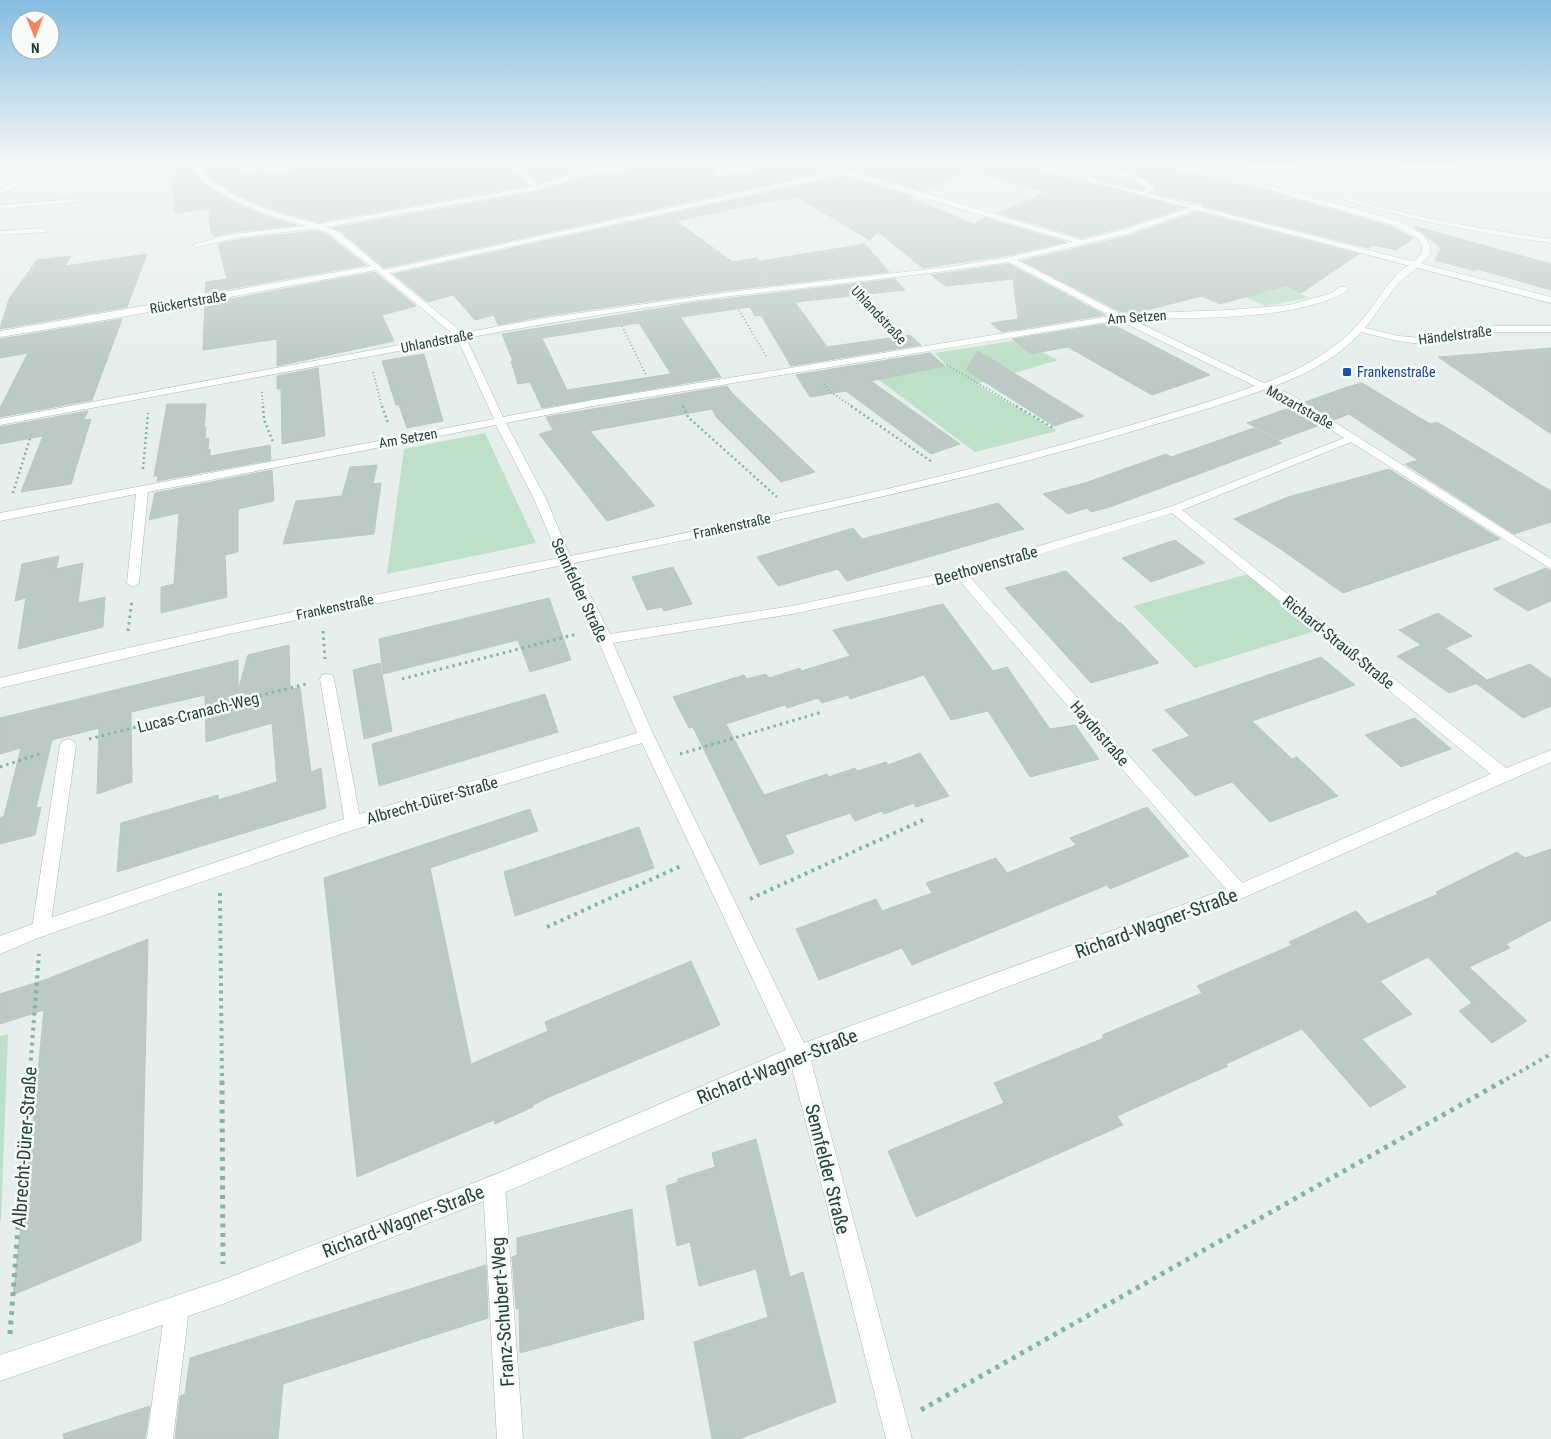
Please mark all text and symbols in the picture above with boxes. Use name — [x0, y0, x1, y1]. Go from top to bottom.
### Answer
north arrow — [10, 10, 60, 60]
text: N — [31, 40, 40, 56]
street label: Uhlandstraße — [848, 283, 910, 348]
street label: Rückertstraße — [149, 287, 228, 317]
street label: Am Setzen — [1107, 307, 1167, 327]
street label: Händelstraße — [1417, 322, 1493, 347]
street label: Uhlandstraße — [399, 326, 475, 356]
place label: Frankenstraße — [1357, 364, 1436, 380]
marker: Frankenstraße — [1341, 366, 1353, 378]
street label: Mozartstraße — [1264, 382, 1337, 432]
street label: Am Setzen — [377, 425, 439, 451]
street label: Frankenstraße — [692, 510, 773, 542]
street label: Sennfelder Straße — [547, 535, 612, 645]
street label: Beethovenstraße — [932, 542, 1040, 589]
street label: Frankenstraße — [295, 591, 376, 623]
street label: Richard-Strauß-Straße — [1279, 592, 1398, 693]
street label: Lucas-Cranach-Weg — [135, 688, 261, 737]
street label: Haydnstraße — [1066, 697, 1133, 770]
street label: Albrecht-Dürer-Straße — [364, 773, 500, 828]
street label: Richard-Wagner-Straße — [1072, 883, 1241, 964]
street label: Richard-Wagner-Straße — [693, 1024, 861, 1109]
street label: Albrecht-Dürer-Straße — [7, 1066, 42, 1228]
street label: Sennfelder Straße — [800, 1102, 855, 1237]
street label: Richard-Wagner-Straße — [319, 1180, 487, 1263]
street label: Franz-Schubert-Weg — [486, 1236, 519, 1388]

